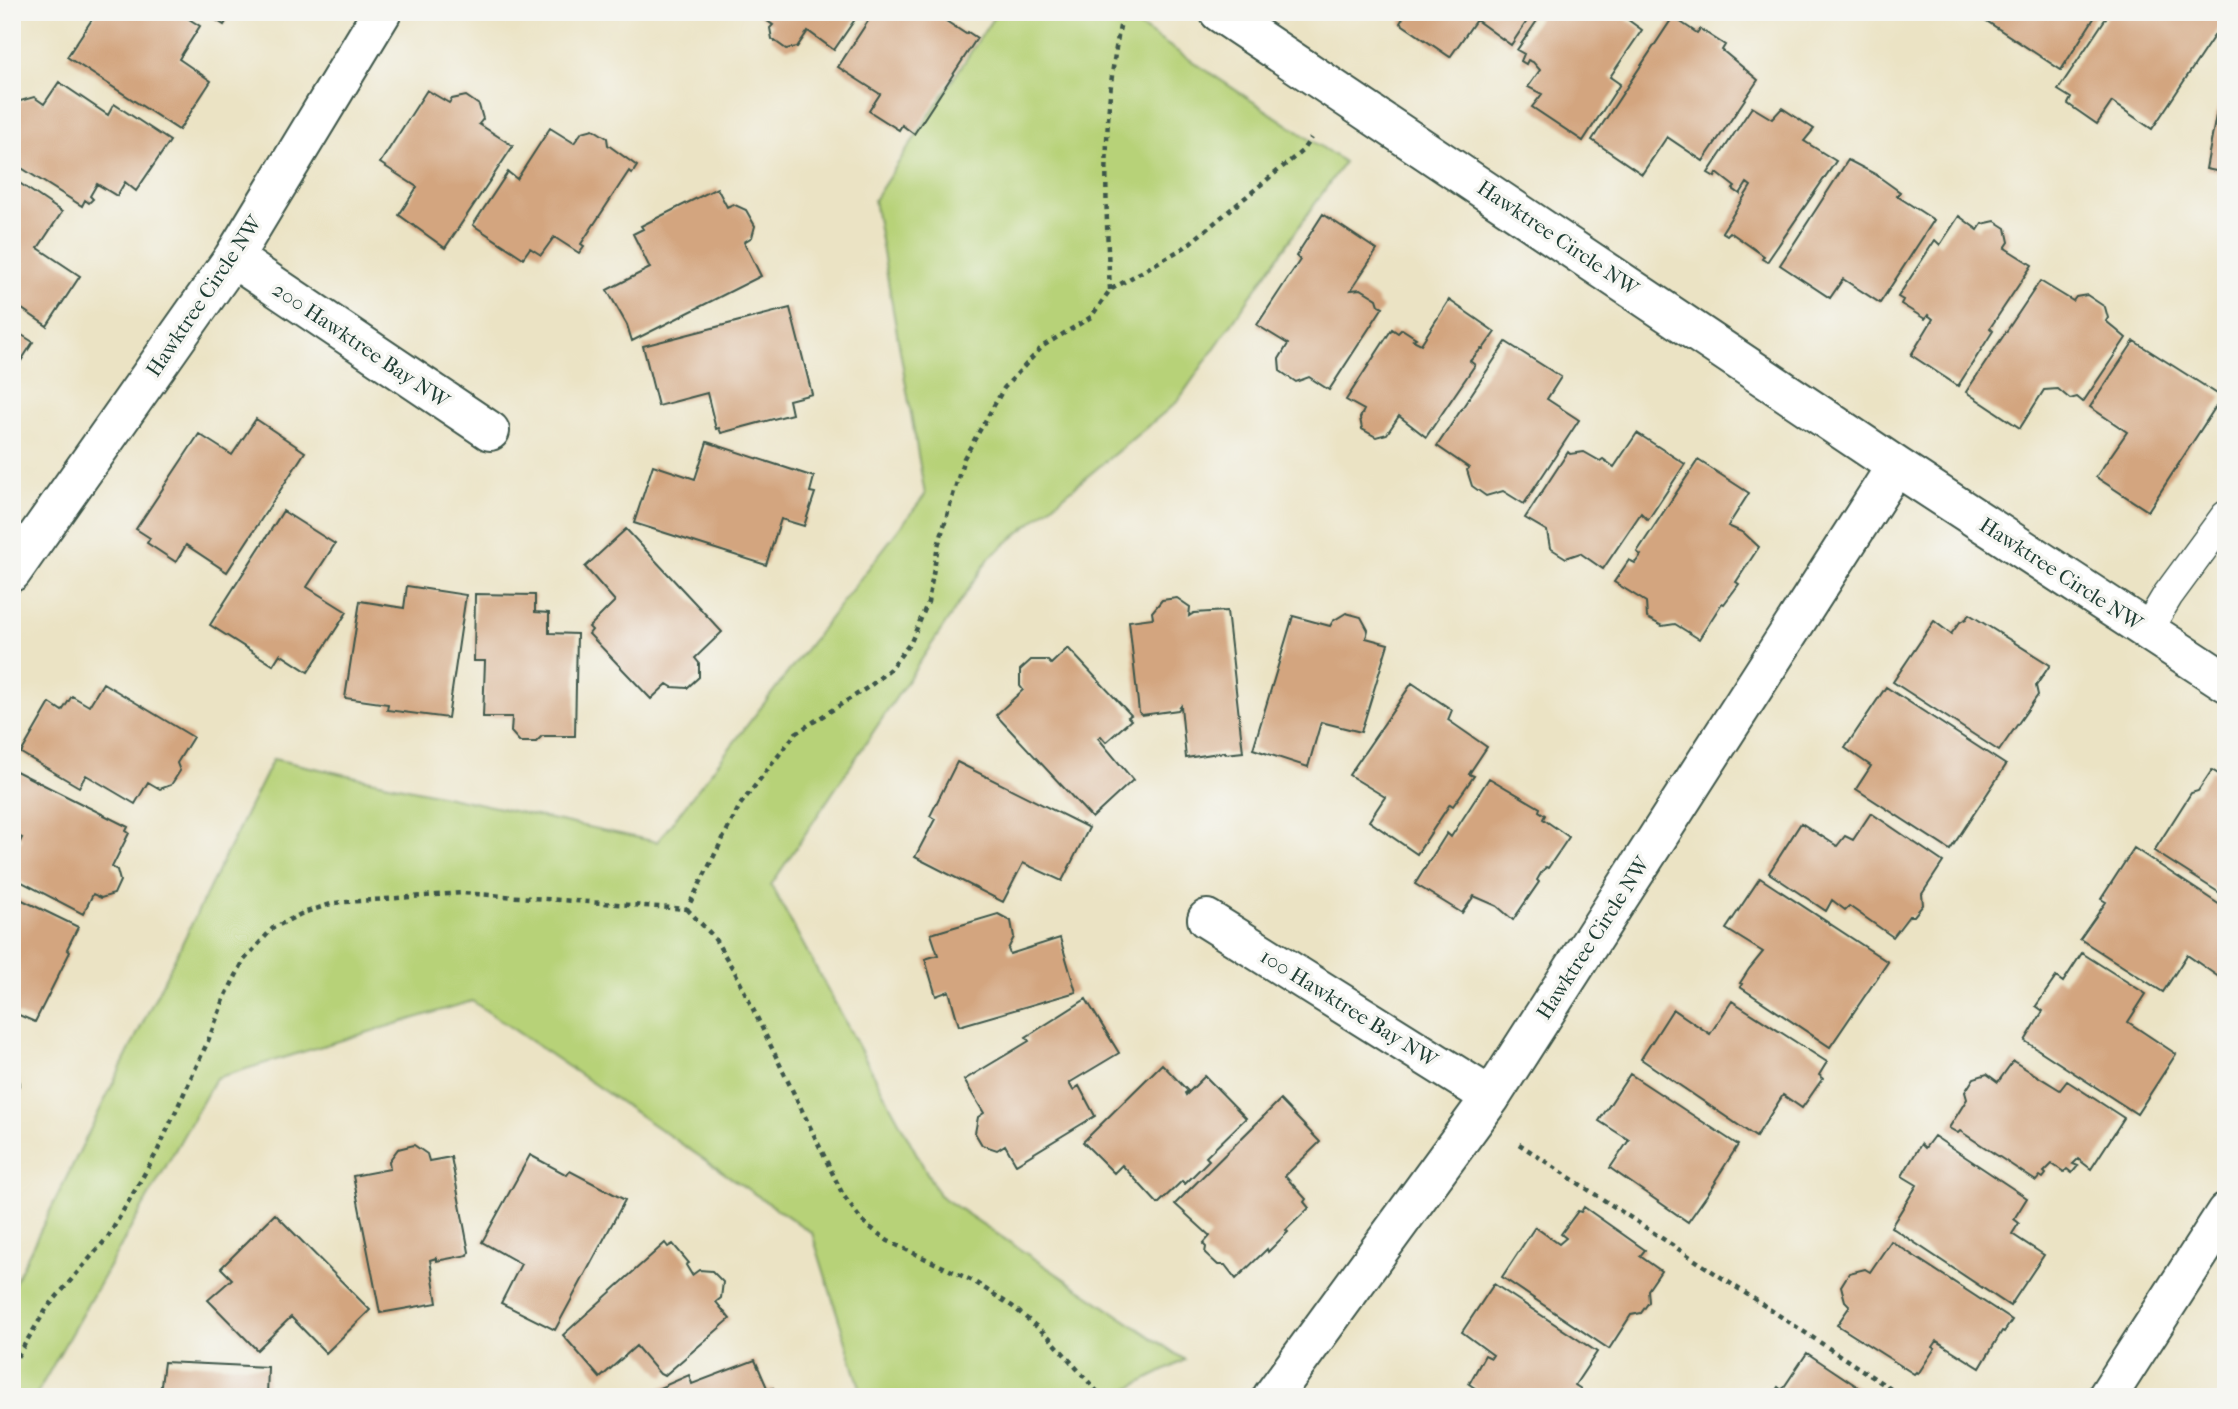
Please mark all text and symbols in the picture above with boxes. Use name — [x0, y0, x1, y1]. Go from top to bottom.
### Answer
street label: Hawktree Circle NW — [1473, 175, 1644, 302]
street label: Hawktree Circle NW — [141, 210, 268, 381]
street label: 200 Hawktree Bay NW — [268, 277, 455, 414]
street label: Hawktree Circle NW — [1975, 512, 2148, 636]
street label: Hawktree Circle NW — [1531, 851, 1655, 1024]
street label: 100 Hawktree Bay NW — [1256, 944, 1443, 1073]

